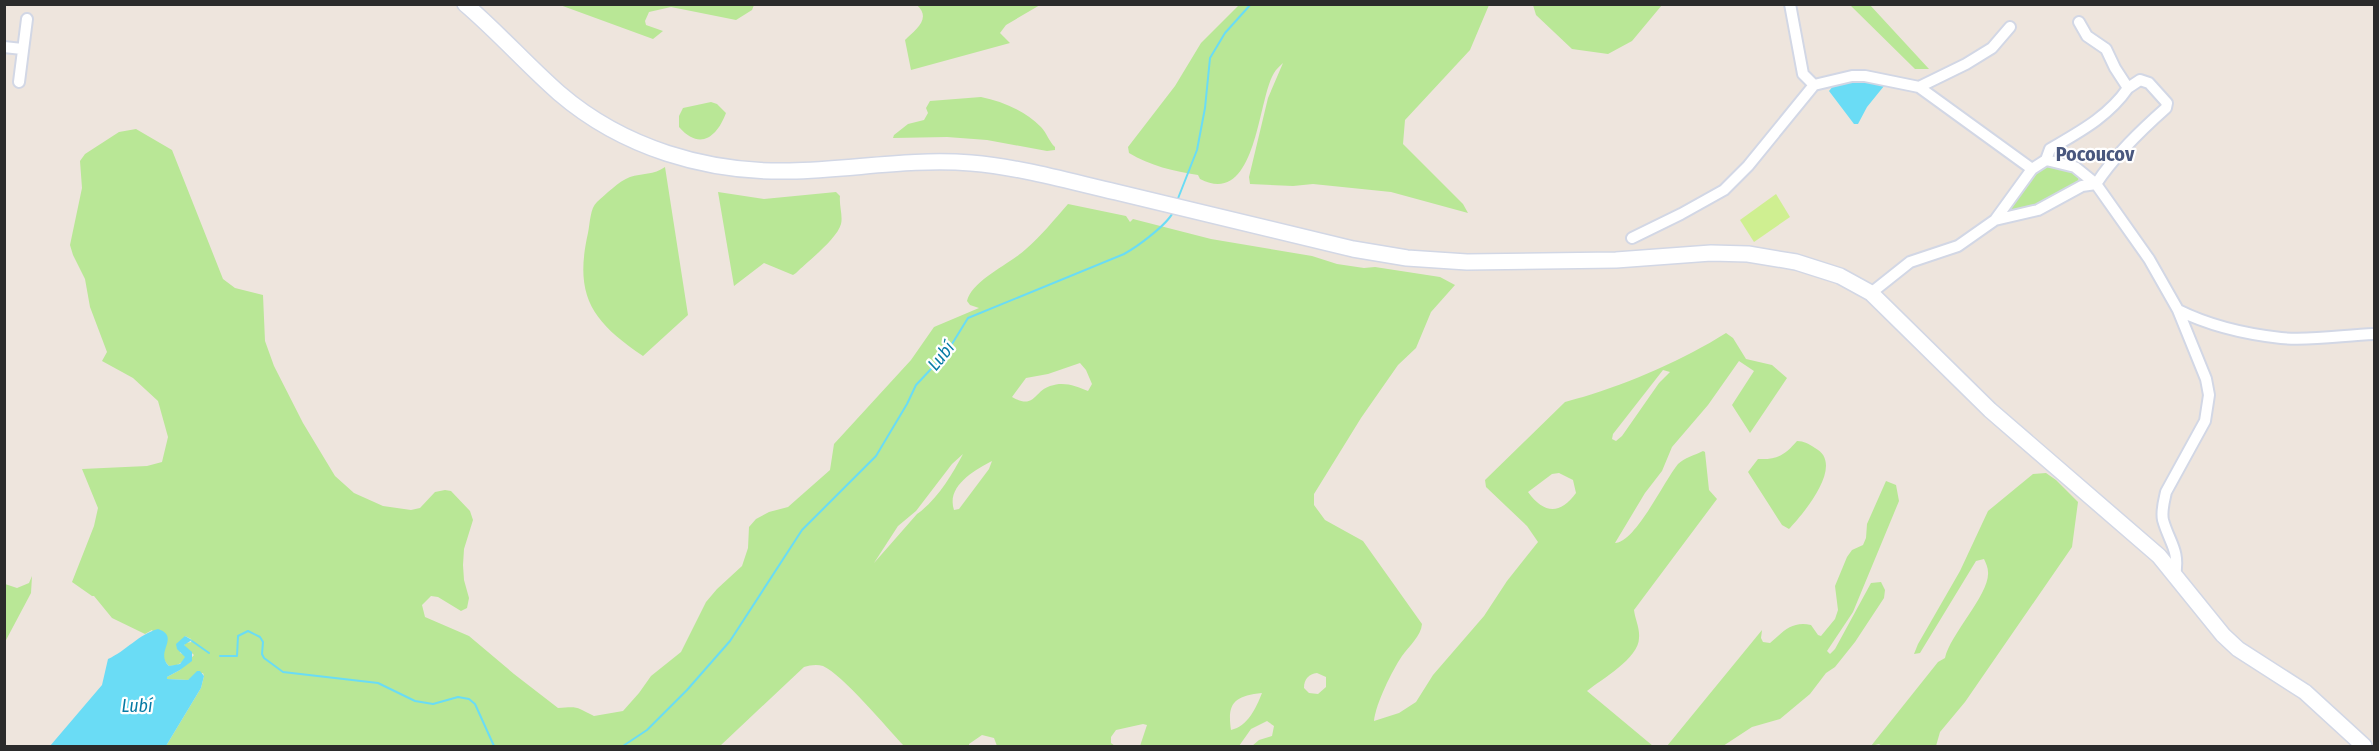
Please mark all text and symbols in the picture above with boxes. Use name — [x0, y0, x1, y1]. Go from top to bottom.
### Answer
district label: Pocoucov — [2056, 142, 2135, 166]
water label: Lubí — [923, 336, 960, 375]
water label: Lubí — [122, 695, 154, 717]

